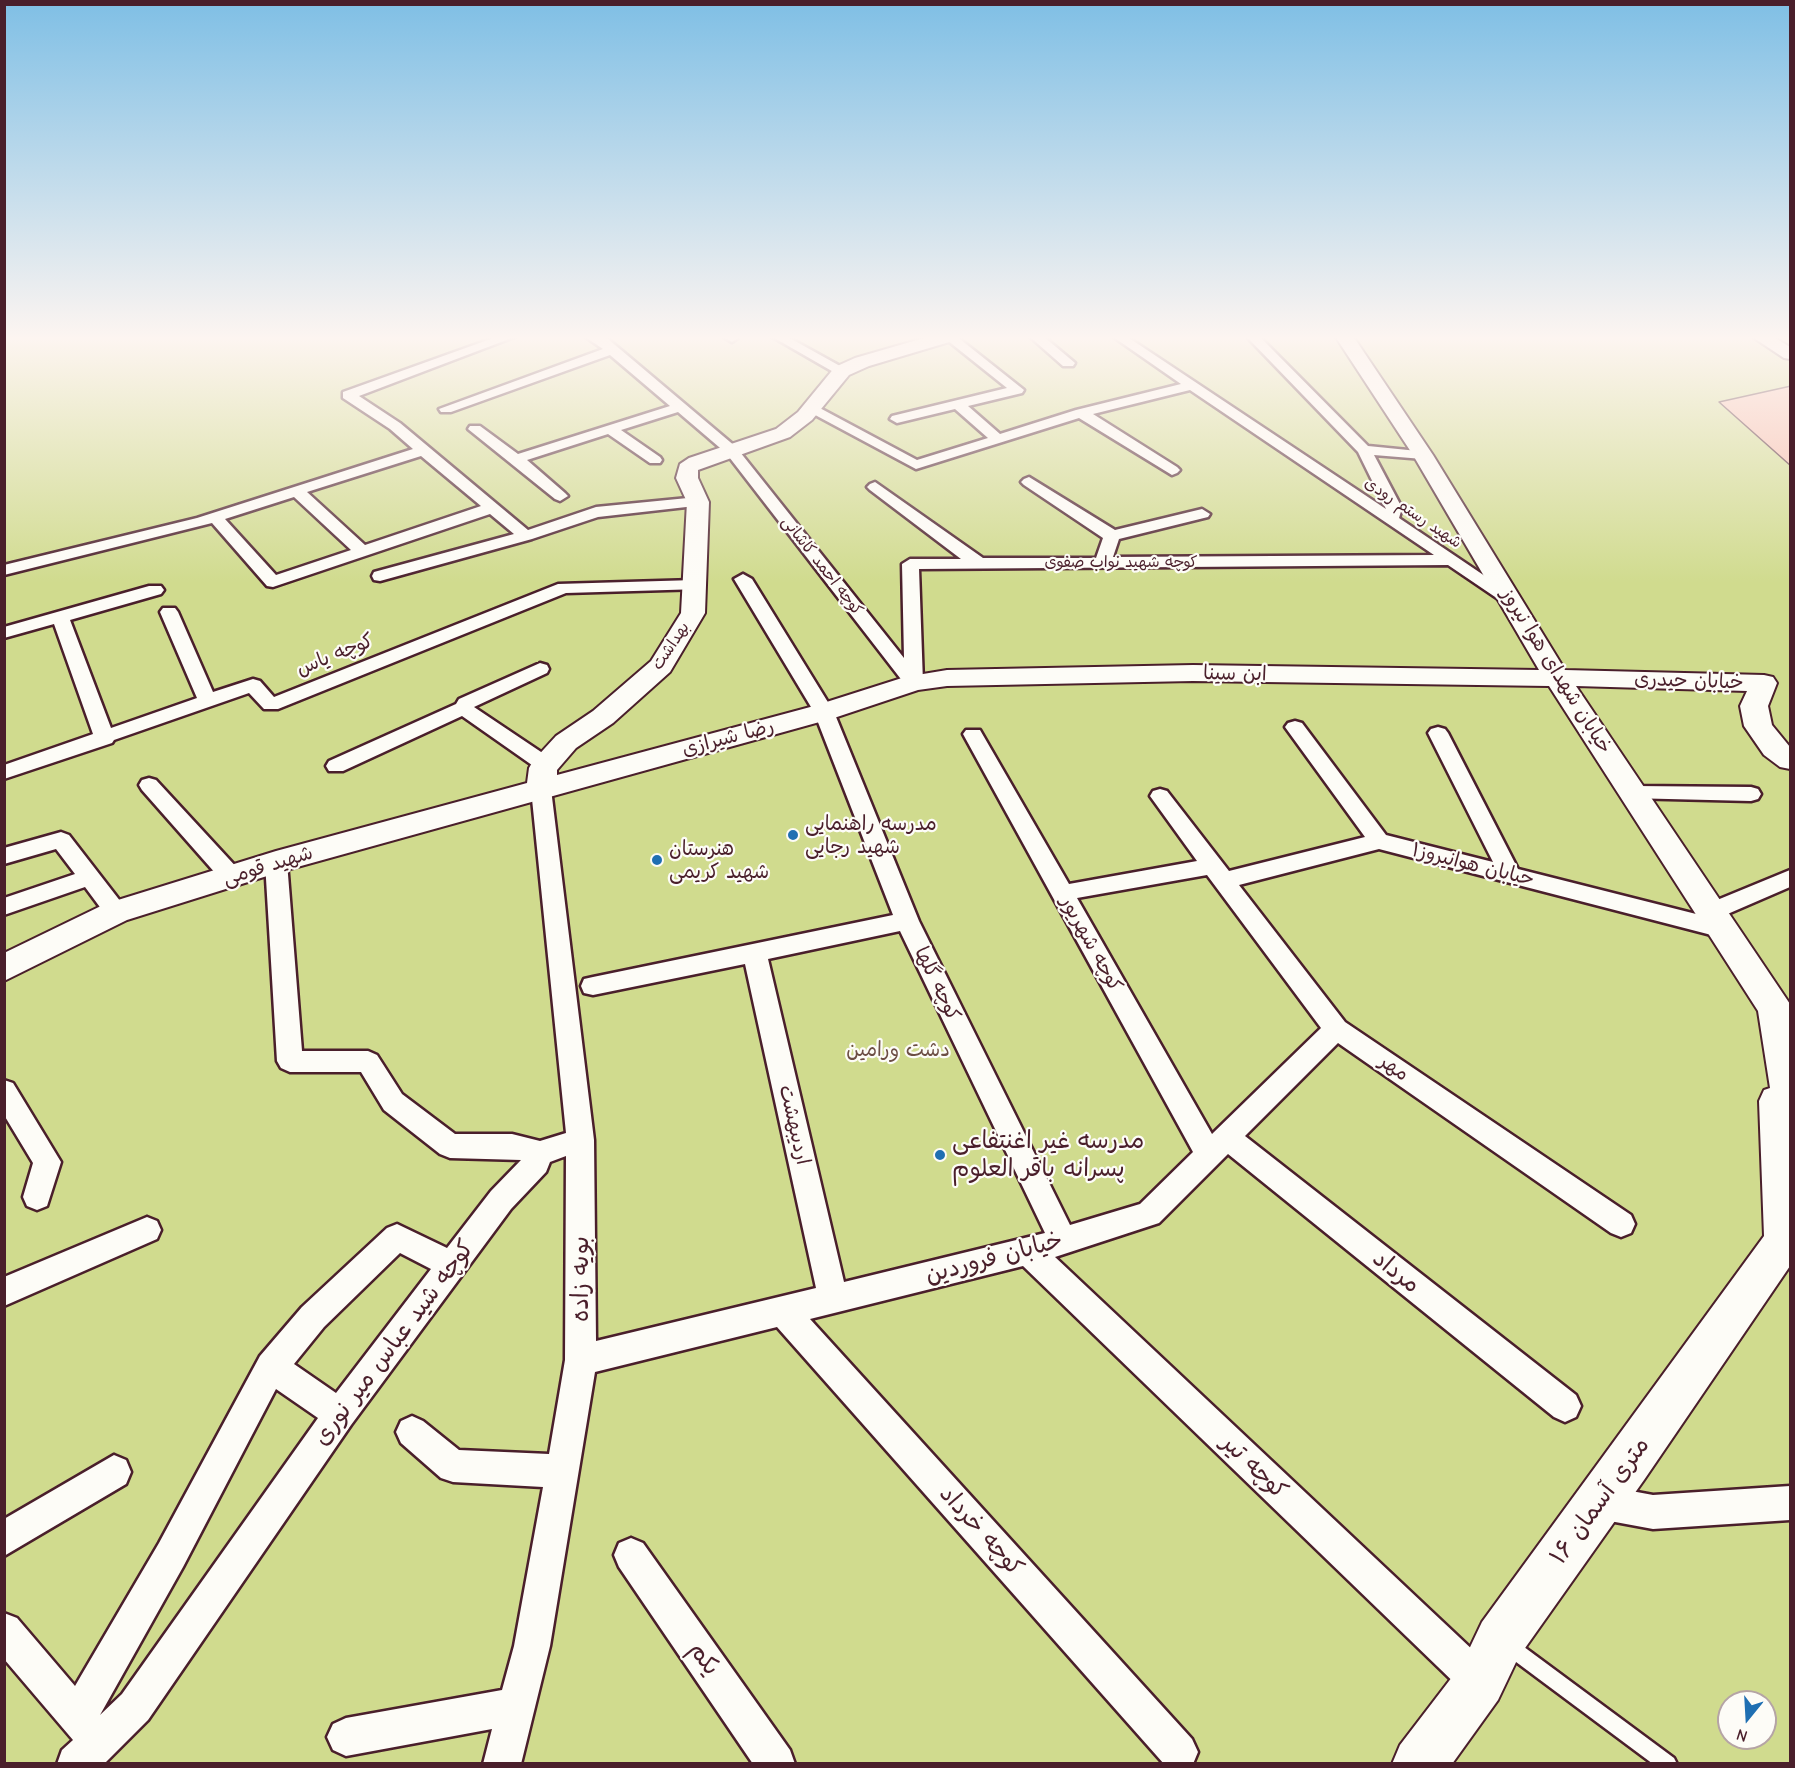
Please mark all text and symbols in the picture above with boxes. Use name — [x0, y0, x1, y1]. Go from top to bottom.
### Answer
street label: شهید رستم رودی — [1361, 473, 1465, 553]
street label: کوچه احمد کاشانی — [777, 513, 867, 619]
street label: کوچه شهید نواب صفوی — [1044, 552, 1198, 572]
street label: خیابان شهدای هوا نیروز — [1495, 584, 1617, 758]
street label: بهداشت — [648, 618, 694, 674]
street label: کوچه یاس — [293, 629, 377, 681]
street label: ابن سینا — [1203, 661, 1267, 687]
street label: خیابان حیدری — [1634, 667, 1744, 695]
street label: رضا شیرازی — [679, 714, 777, 762]
place label: مدرسه راهنمایی شهید رجایی — [805, 812, 937, 859]
marker: مدرسه راهنمایی شهید رجایی — [786, 828, 800, 842]
place label: هنرستان شهید کریمی — [669, 837, 769, 884]
street label: حیابان هوانیروز۱ — [1409, 838, 1537, 892]
street label: شهید قومی — [220, 841, 316, 891]
marker: هنرستان شهید کریمی — [650, 853, 664, 867]
street label: کوچه شهریور — [1055, 892, 1127, 996]
street label: کوچه گلها — [909, 943, 965, 1025]
park label: دشت ورامین — [846, 1038, 950, 1062]
street label: مهر — [1375, 1050, 1413, 1086]
street label: اردیبهشت — [773, 1083, 815, 1167]
place label: مدرسه غیر اغنتفاعی پسرانه باقر العلوم — [952, 1127, 1144, 1183]
marker: مدرسه غیر اغنتفاعی پسرانه باقر العلوم — [933, 1148, 947, 1162]
street label: خیابان فروردین — [922, 1226, 1066, 1290]
street label: کوچه شید عباس میر نوری — [307, 1235, 481, 1451]
street label: بویه زاده — [567, 1236, 595, 1322]
street label: مرداد — [1366, 1244, 1426, 1300]
street label: کوچه تیر — [1215, 1428, 1293, 1506]
street label: ۱۶ متری آسمان — [1544, 1432, 1656, 1570]
street label: کوچه خرداد — [933, 1480, 1029, 1582]
street label: یکم — [682, 1637, 726, 1681]
north arrow — [1717, 1690, 1777, 1750]
text: N — [1734, 1725, 1750, 1745]

